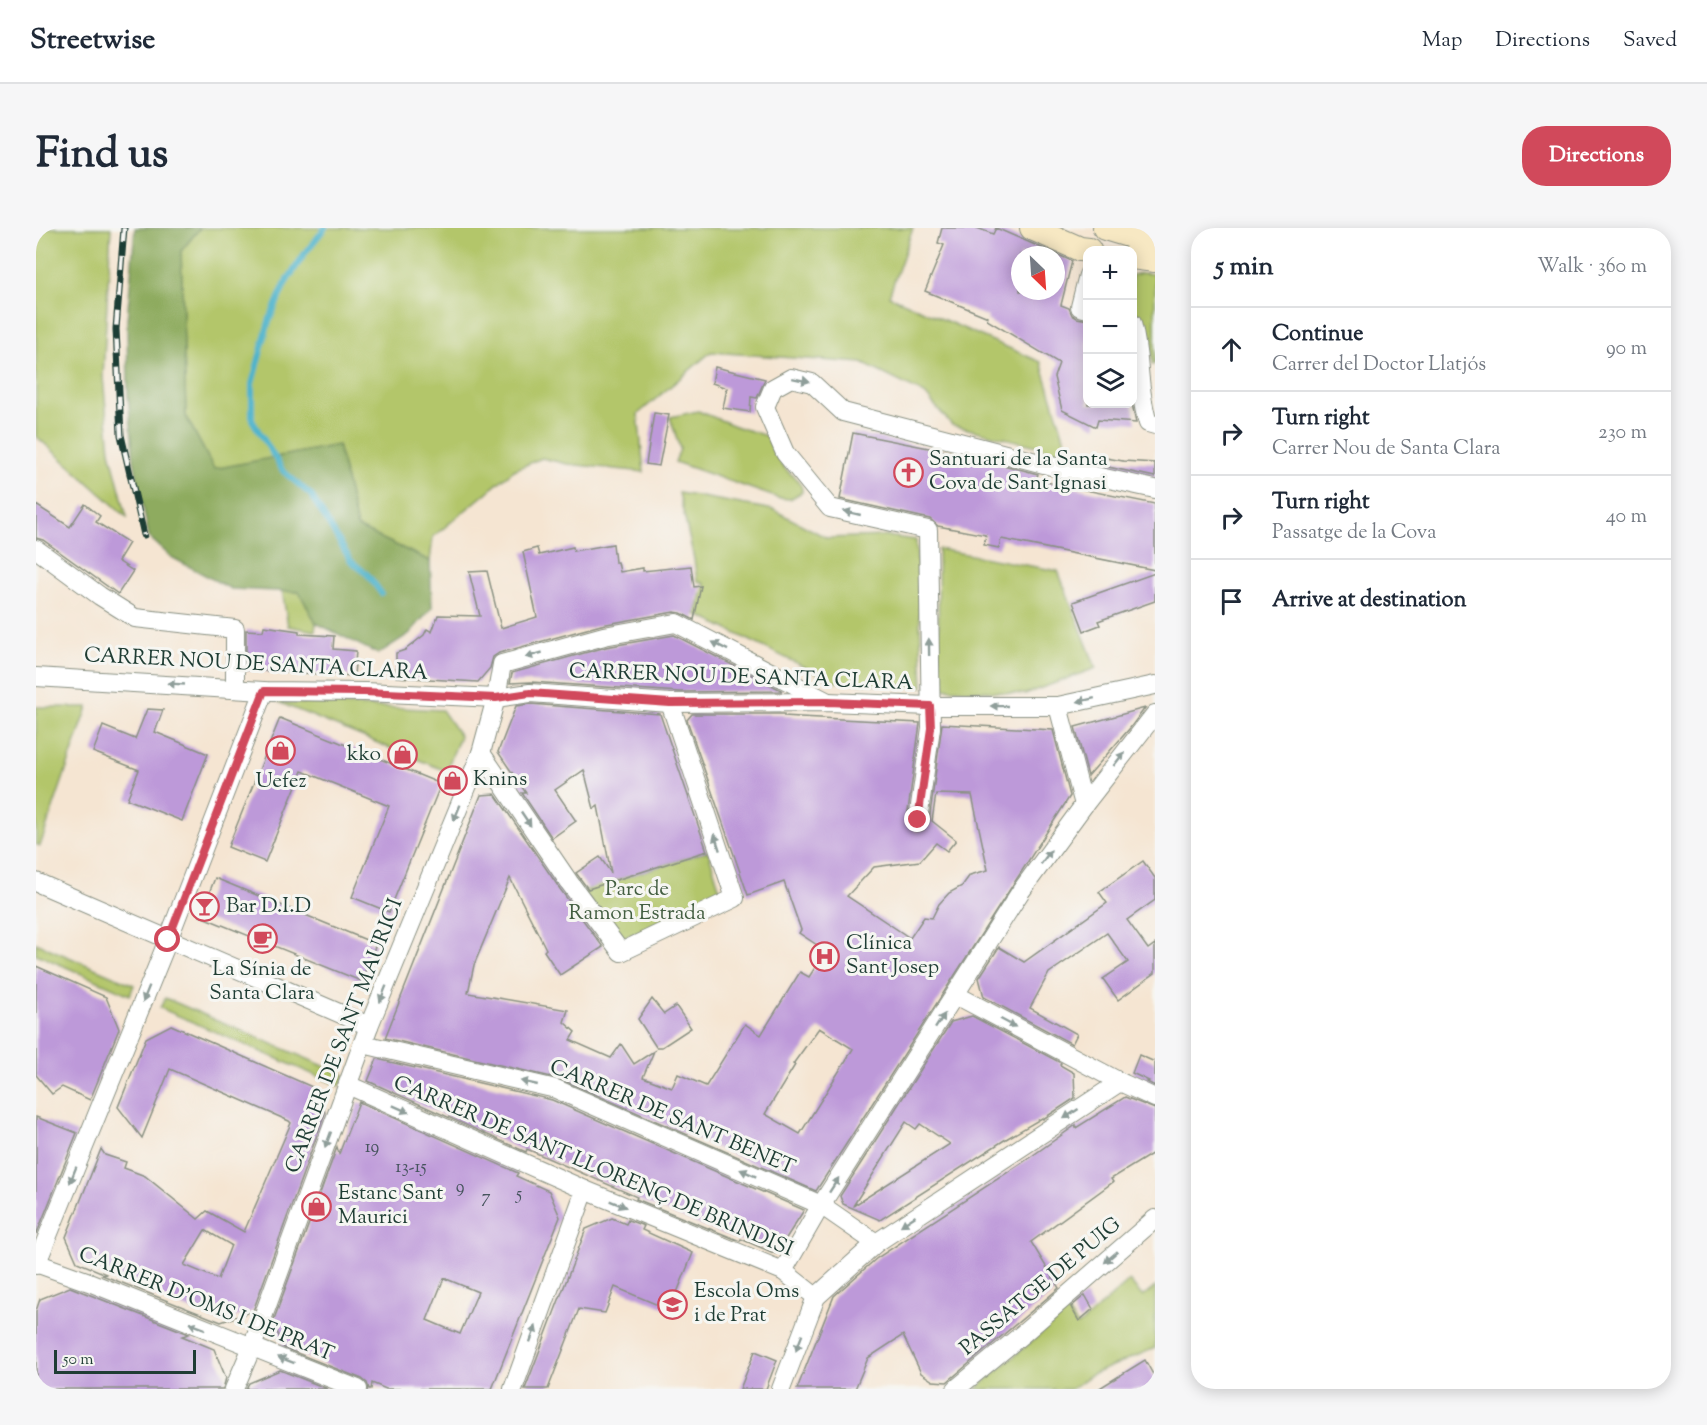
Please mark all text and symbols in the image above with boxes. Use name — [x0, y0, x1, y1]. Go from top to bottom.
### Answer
text: Streetwise — [30, 21, 155, 61]
text: Map — [1422, 26, 1462, 56]
text: Directions — [1495, 26, 1590, 56]
text: Saved — [1623, 26, 1677, 56]
text: Find us — [36, 126, 168, 186]
button: Directions — [1522, 126, 1671, 186]
north arrow — [1011, 246, 1065, 300]
map controls — [1083, 246, 1137, 408]
button: + — [1083, 246, 1137, 300]
text: 5 min — [1215, 249, 1274, 286]
text: Walk · 360 m — [1537, 253, 1647, 282]
button: − — [1083, 300, 1137, 354]
text: Continue — [1272, 319, 1363, 351]
icon: ahead — [1215, 333, 1248, 366]
text: 90 m — [1606, 335, 1647, 364]
text: Carrer del Doctor Llatjós — [1272, 351, 1486, 380]
button: layers — [1083, 354, 1137, 408]
one-way arrow — [792, 376, 810, 386]
text: Turn right — [1272, 403, 1369, 435]
icon: right — [1215, 417, 1248, 450]
text: 230 m — [1598, 419, 1647, 448]
text: Carrer Nou de Santa Clara — [1272, 435, 1500, 464]
place label: Santuari de la Santa Cova de Sant Ignasi — [929, 445, 1108, 499]
church icon: Santuari de la Santa Cova de Sant Ignasi — [892, 456, 924, 488]
text: Turn right — [1272, 487, 1369, 519]
icon: right — [1215, 501, 1248, 534]
text: 40 m — [1606, 503, 1647, 532]
one-way arrow — [842, 508, 861, 517]
text: Passatge de la Cova — [1272, 519, 1436, 548]
icon: arrive — [1215, 585, 1248, 618]
text: Arrive at destination — [1272, 585, 1467, 617]
one-way arrow — [925, 638, 934, 657]
street label: CARRER NOU DE SANTA CLARA — [83, 641, 429, 689]
one-way arrow — [711, 641, 728, 651]
one-way arrow — [525, 651, 543, 660]
street label: CARRER NOU DE SANTA CLARA — [568, 657, 914, 699]
one-way arrow — [167, 680, 186, 689]
one-way arrow — [1076, 696, 1095, 705]
one-way arrow — [990, 701, 1009, 711]
shop icon: Uefez — [265, 735, 297, 767]
shop icon: kko — [386, 739, 418, 771]
place label: kko — [347, 740, 381, 770]
one-way arrow — [1113, 752, 1125, 767]
shop icon: Knins — [436, 764, 468, 796]
place label: Knins — [473, 765, 527, 795]
place label: Uefez — [255, 767, 307, 797]
one-way arrow — [452, 804, 461, 822]
route end — [904, 806, 930, 832]
one-way arrow — [520, 811, 531, 827]
one-way arrow — [711, 833, 721, 851]
one-way arrow — [1040, 850, 1052, 866]
park label: Parc de Ramon Estrada — [568, 875, 706, 929]
bar icon: Bar D.I.D — [189, 891, 221, 923]
place label: Bar D.I.D — [226, 892, 311, 922]
street label: CARRER DE SANT MAURICI — [279, 894, 411, 1178]
cafe icon: La Sínia de Santa Clara — [246, 923, 278, 955]
route start — [154, 926, 180, 952]
place label: Clínica Sant Josep — [846, 929, 939, 983]
hospital icon: Clínica Sant Josep — [809, 940, 841, 972]
place label: La Sínia de Santa Clara — [209, 955, 315, 1009]
one-way arrow — [141, 985, 150, 1003]
one-way arrow — [378, 985, 388, 1003]
one-way arrow — [934, 1013, 945, 1029]
one-way arrow — [1000, 1018, 1017, 1028]
street label: CARRER DE SANT BENET — [544, 1053, 800, 1184]
street label: CARRER DE SANT LLORENÇ DE BRINDISI — [388, 1069, 798, 1265]
one-way arrow — [520, 1077, 539, 1087]
one-way arrow — [393, 1104, 411, 1114]
one-way arrow — [1063, 1108, 1079, 1120]
one-way arrow — [322, 1131, 332, 1149]
house number: 19 — [365, 1135, 380, 1161]
house number: 13-15 — [395, 1155, 427, 1181]
one-way arrow — [67, 1166, 77, 1184]
one-way arrow — [739, 1168, 757, 1177]
house number: 9 — [456, 1175, 465, 1201]
one-way arrow — [828, 1177, 840, 1193]
place label: Estanc Sant Maurici — [338, 1179, 444, 1233]
house number: 5 — [515, 1182, 522, 1208]
house number: 7 — [481, 1185, 491, 1211]
shop icon: Estanc Sant Maurici — [301, 1190, 333, 1222]
one-way arrow — [610, 1199, 628, 1209]
street label: PASSATGE DE PUIG — [954, 1211, 1128, 1363]
one-way arrow — [900, 1216, 916, 1227]
street label: CARRER D'OMS I DE PRAT — [74, 1240, 339, 1370]
one-way arrow — [1103, 1251, 1119, 1264]
place label: Escola Oms i de Prat — [694, 1277, 799, 1331]
school or university icon: Escola Oms i de Prat — [657, 1288, 689, 1320]
one-way arrow — [188, 1321, 206, 1331]
one-way arrow — [528, 1325, 538, 1343]
one-way arrow — [794, 1334, 803, 1352]
scale bar — [54, 1347, 196, 1374]
text: 50 m — [63, 1349, 94, 1372]
one-way arrow — [276, 1355, 294, 1365]

